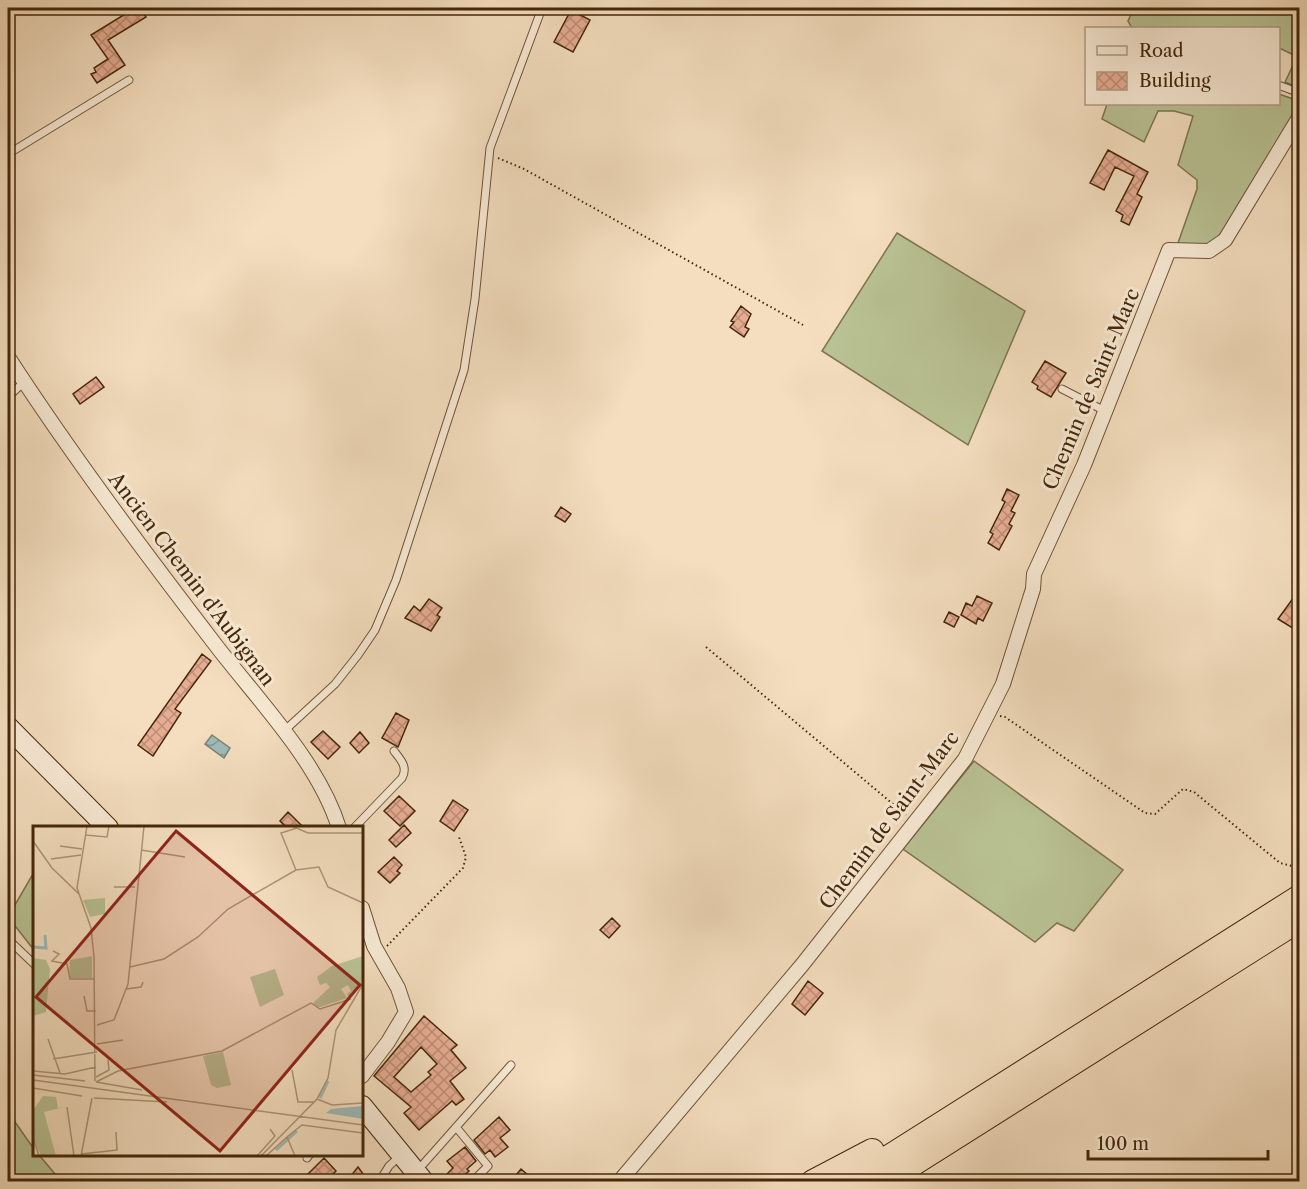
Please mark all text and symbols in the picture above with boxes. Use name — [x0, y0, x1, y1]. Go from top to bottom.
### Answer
legend — [1085, 27, 1280, 105]
text: Road — [1139, 40, 1184, 62]
text: Building — [1139, 70, 1211, 92]
street label: Chemin de Saint-Marc — [1038, 285, 1144, 493]
street label: Ancien Chemin d'Aubignan — [103, 467, 280, 691]
street label: Chemin de Saint-Marc — [814, 726, 964, 914]
inset map — [33, 826, 363, 1156]
scale bar — [1088, 1123, 1268, 1161]
text: 100 m — [1097, 1133, 1149, 1155]

